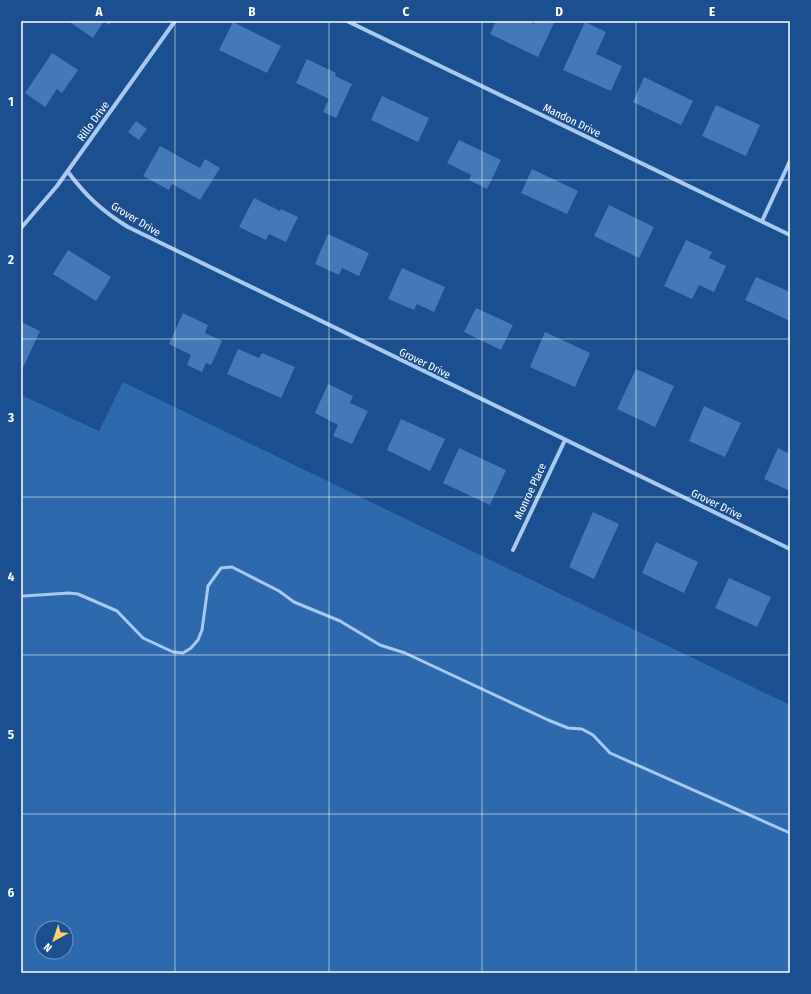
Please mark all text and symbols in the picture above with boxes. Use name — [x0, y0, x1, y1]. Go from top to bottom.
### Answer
text: A — [94, 4, 103, 19]
text: B — [248, 4, 256, 19]
text: C — [403, 4, 410, 19]
text: D — [555, 4, 563, 19]
text: E — [709, 4, 715, 19]
text: 1 — [8, 94, 14, 109]
street label: Rillo Drive — [75, 99, 112, 144]
street label: Mandon Drive — [541, 101, 603, 140]
street label: Grover Drive — [109, 200, 163, 239]
text: 2 — [7, 252, 14, 267]
street label: Grover Drive — [397, 345, 453, 381]
text: 3 — [7, 410, 14, 425]
street label: Monroe Place — [512, 461, 549, 521]
street label: Grover Drive — [689, 486, 745, 522]
text: 4 — [8, 569, 15, 584]
text: 5 — [8, 727, 14, 742]
text: 6 — [8, 885, 15, 900]
north arrow — [34, 920, 74, 960]
text: N — [41, 940, 55, 954]

